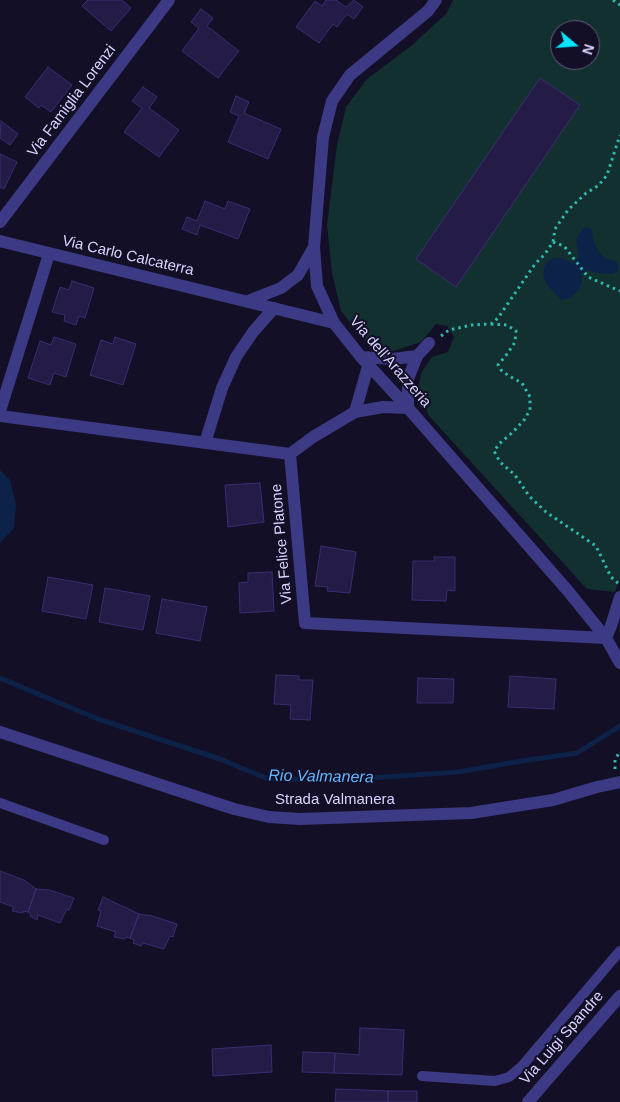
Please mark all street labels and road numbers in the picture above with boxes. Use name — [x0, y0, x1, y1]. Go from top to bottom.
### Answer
street label: Via Famiglia Lorenzi — [24, 41, 120, 161]
street label: Via Carlo Calcaterra — [60, 232, 196, 280]
street label: Via dell'Arazzeria — [345, 313, 435, 411]
street label: Via Felice Platone — [268, 483, 296, 605]
street label: Strada Valmanera — [275, 791, 395, 809]
street label: Via Luigi Spandre — [516, 988, 608, 1088]

